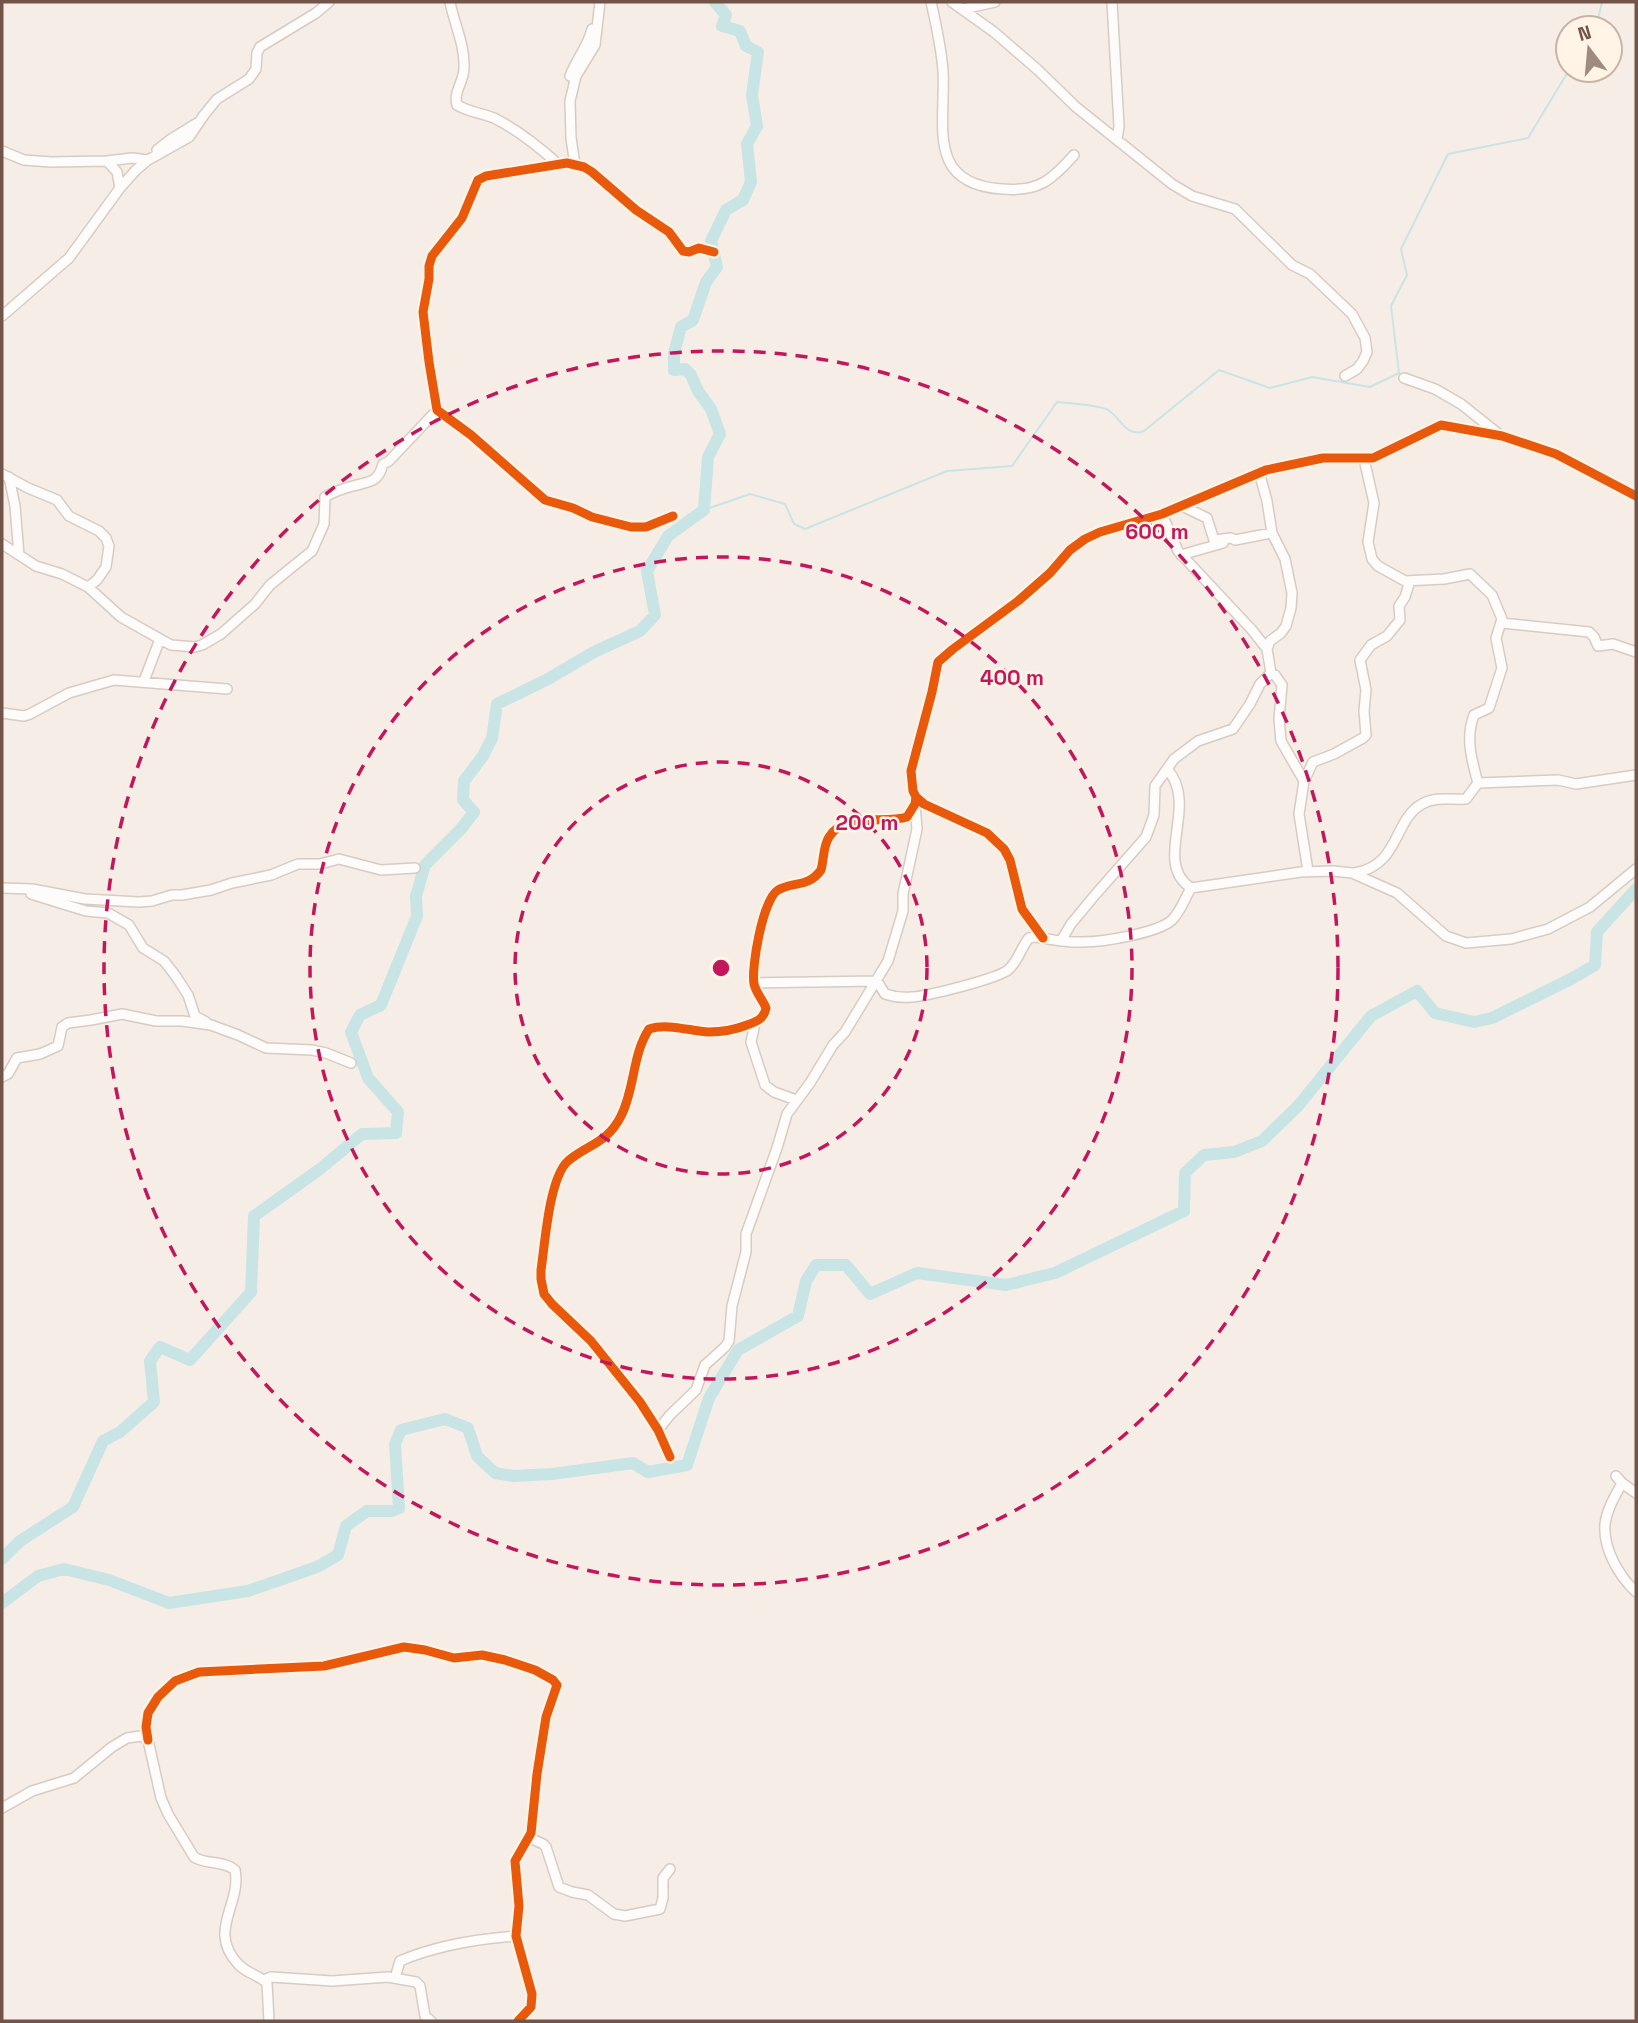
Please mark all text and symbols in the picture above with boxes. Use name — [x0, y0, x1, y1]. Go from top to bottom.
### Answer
north arrow — [1554, 14, 1624, 84]
text: N — [1575, 19, 1594, 47]
text: 600 m — [1125, 518, 1189, 545]
text: 400 m — [980, 664, 1044, 691]
text: 200 m — [836, 809, 898, 836]
centre of rings — [709, 956, 733, 980]

